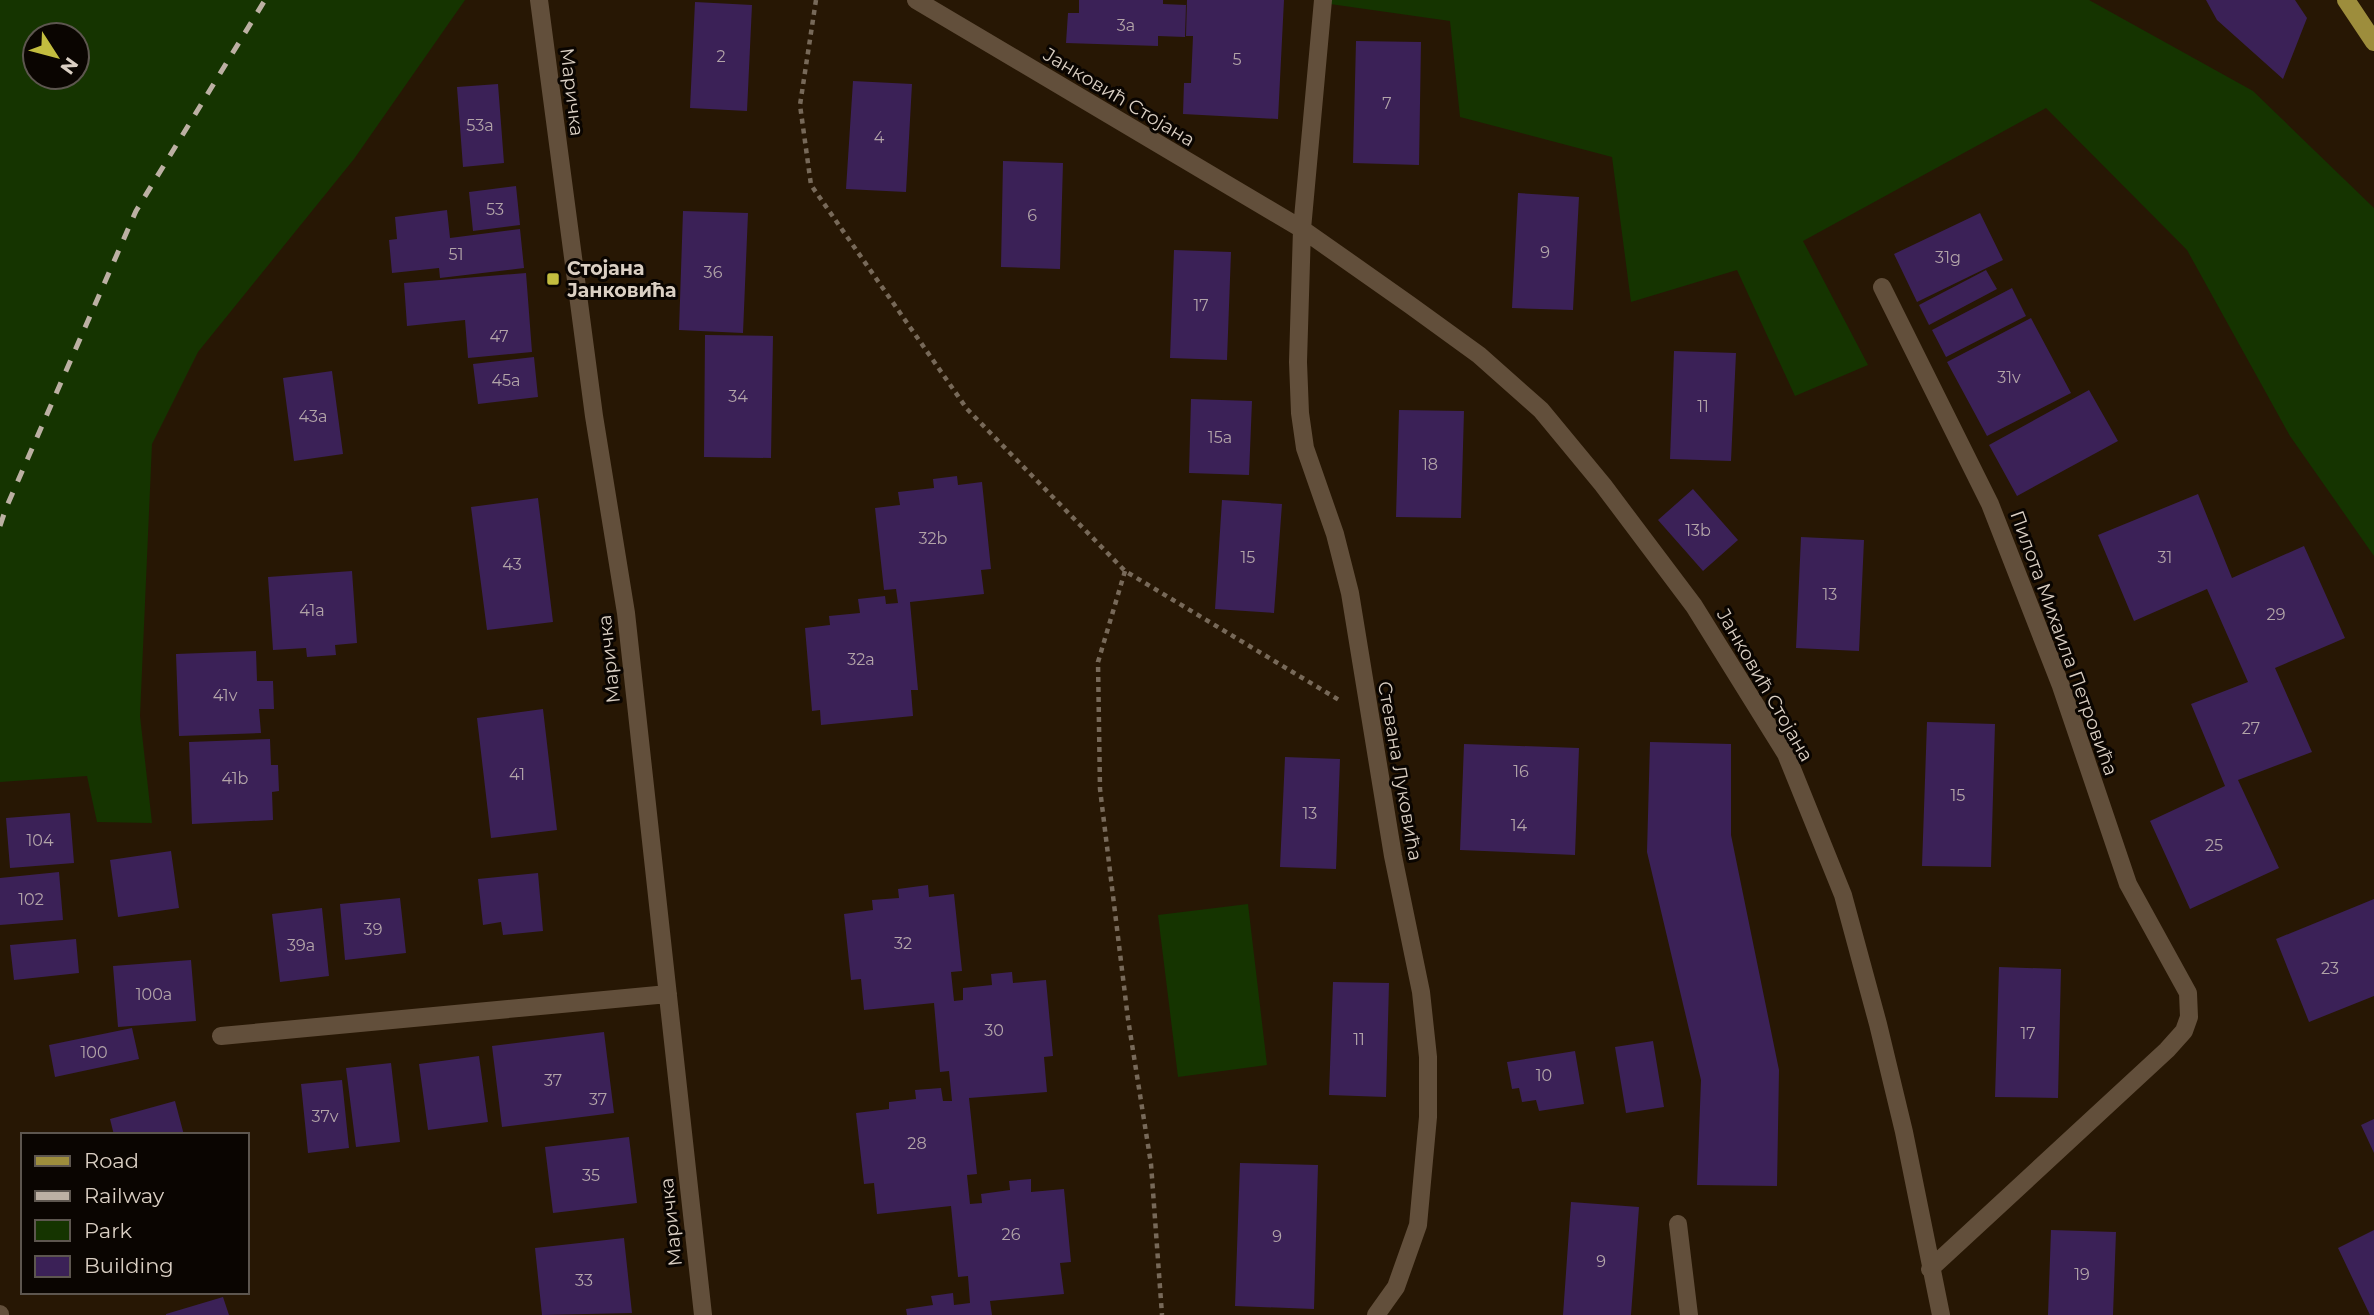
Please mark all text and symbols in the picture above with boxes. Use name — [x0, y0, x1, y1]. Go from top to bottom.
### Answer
house number: 3a — [1117, 16, 1135, 35]
north arrow — [21, 21, 91, 91]
street label: Јанковић Стојана — [1039, 43, 1199, 151]
street label: Маричка — [555, 47, 589, 137]
house number: 2 — [716, 47, 726, 66]
house number: 5 — [1232, 50, 1242, 69]
text: N — [56, 53, 83, 79]
house number: 7 — [1382, 94, 1392, 113]
house number: 53a — [466, 116, 494, 135]
house number: 4 — [874, 128, 885, 147]
house number: 53 — [486, 200, 504, 219]
house number: 6 — [1027, 206, 1037, 225]
house number: 9 — [1540, 243, 1550, 262]
house number: 51 — [449, 245, 463, 264]
house number: 31g — [1935, 248, 1961, 267]
place label: Стојана Јанковића — [567, 257, 677, 302]
house number: 36 — [704, 263, 723, 282]
marker: Стојана Јанковића — [545, 271, 561, 287]
house number: 17 — [1193, 296, 1209, 315]
house number: 47 — [489, 327, 509, 346]
house number: 31v — [1997, 368, 2021, 387]
house number: 45a — [491, 371, 521, 390]
house number: 34 — [728, 387, 748, 406]
house number: 11 — [1697, 397, 1709, 416]
house number: 43a — [299, 407, 327, 426]
house number: 15a — [1208, 428, 1232, 447]
house number: 18 — [1422, 455, 1438, 474]
street label: Пилота Михаила Петровића — [2005, 507, 2123, 779]
house number: 13b — [1685, 521, 1711, 540]
house number: 32b — [919, 529, 948, 548]
house number: 15 — [1241, 548, 1255, 567]
house number: 31 — [2158, 548, 2172, 567]
house number: 43 — [502, 555, 522, 574]
house number: 13 — [1823, 585, 1837, 604]
house number: 41a — [299, 601, 325, 620]
street label: Јанковић Стојана — [1712, 604, 1818, 766]
house number: 29 — [2267, 605, 2285, 624]
street label: Маричка — [593, 614, 625, 704]
house number: 32a — [847, 650, 875, 669]
street label: Стевана Луковића — [1373, 679, 1427, 863]
house number: 41v — [213, 686, 238, 705]
house number: 27 — [2242, 719, 2260, 738]
house number: 16 — [1513, 762, 1529, 781]
house number: 41 — [509, 765, 525, 784]
house number: 41b — [222, 769, 249, 788]
house number: 15 — [1951, 786, 1965, 805]
house number: 13 — [1303, 804, 1317, 823]
house number: 14 — [1511, 816, 1528, 835]
house number: 104 — [27, 831, 54, 850]
house number: 25 — [2205, 836, 2223, 855]
house number: 102 — [18, 890, 44, 909]
house number: 39 — [364, 920, 382, 939]
house number: 32 — [894, 934, 912, 953]
house number: 39a — [287, 936, 315, 955]
house number: 23 — [2321, 959, 2339, 978]
house number: 100a — [136, 985, 172, 1004]
house number: 30 — [984, 1021, 1004, 1040]
house number: 17 — [2020, 1024, 2036, 1043]
house number: 11 — [1353, 1030, 1365, 1049]
house number: 100 — [81, 1043, 107, 1062]
house number: 10 — [1536, 1066, 1552, 1085]
house number: 37 — [544, 1071, 562, 1090]
house number: 37 — [589, 1090, 607, 1109]
house number: 37v — [312, 1107, 339, 1126]
legend — [21, 1133, 248, 1294]
house number: 28 — [907, 1134, 927, 1153]
text: Road — [84, 1148, 139, 1173]
house number: 35 — [582, 1166, 600, 1185]
street label: Маричка — [655, 1177, 687, 1267]
text: Railway — [84, 1183, 165, 1208]
text: Park — [84, 1218, 132, 1243]
house number: 26 — [1002, 1225, 1021, 1244]
house number: 9 — [1272, 1227, 1282, 1246]
house number: 9 — [1596, 1252, 1606, 1271]
text: Building — [84, 1253, 174, 1278]
house number: 19 — [2074, 1265, 2090, 1284]
house number: 33 — [575, 1271, 593, 1290]

